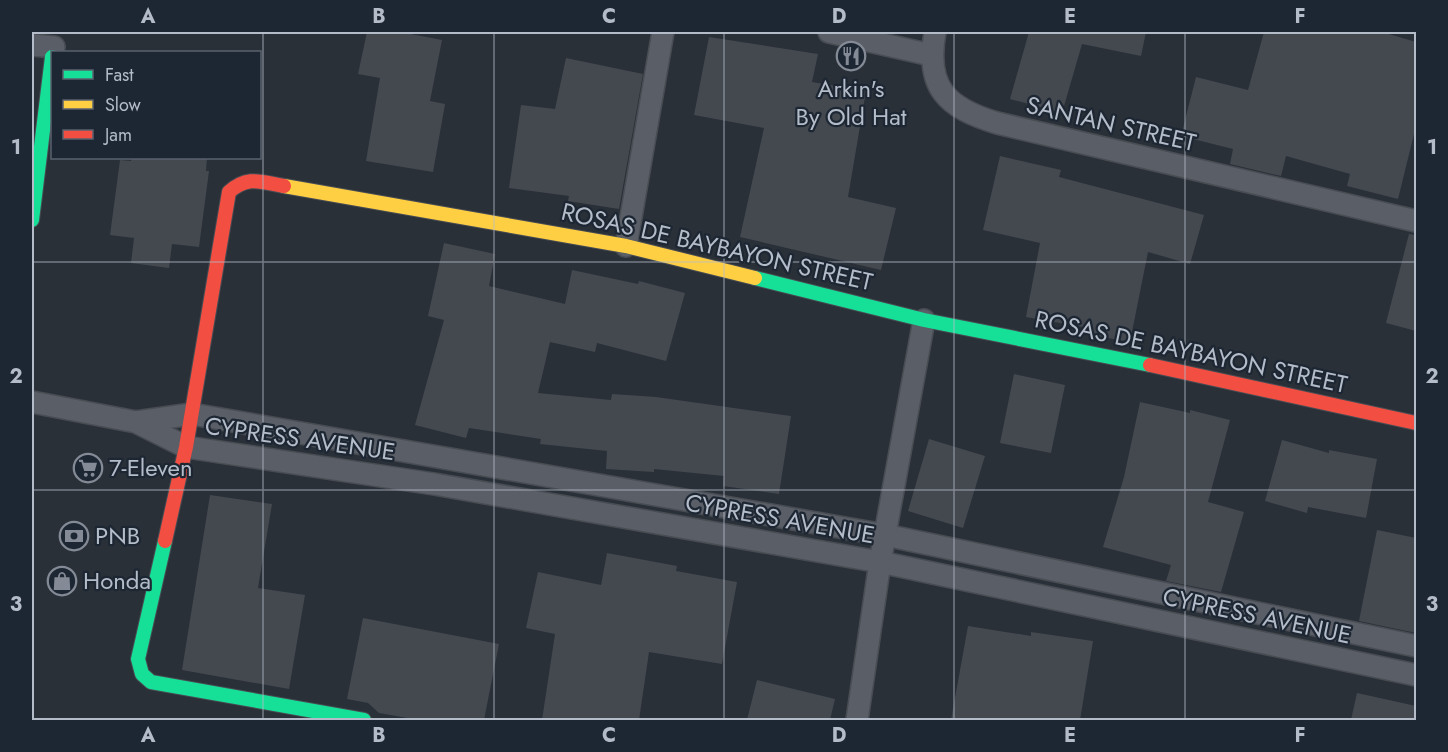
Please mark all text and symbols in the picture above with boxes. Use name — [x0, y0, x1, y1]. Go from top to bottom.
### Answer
text: A — [140, 2, 156, 31]
text: B — [372, 2, 386, 31]
text: C — [602, 2, 616, 31]
text: D — [832, 2, 846, 31]
text: E — [1064, 2, 1076, 31]
text: F — [1294, 2, 1306, 31]
restaurant icon: Arkin's By Old Hat — [835, 40, 867, 72]
legend — [51, 51, 261, 159]
text: Fast — [105, 62, 134, 88]
place label: Arkin's By Old Hat — [796, 71, 907, 134]
street label: SANTAN STREET — [1023, 87, 1199, 160]
text: Slow — [105, 92, 142, 118]
text: Jam — [103, 122, 132, 148]
text: 1 — [11, 133, 21, 162]
text: 1 — [1427, 133, 1437, 162]
street label: ROSAS DE BAYBAYON STREET — [558, 194, 876, 299]
street label: ROSAS DE BAYBAYON STREET — [1032, 301, 1351, 402]
text: 2 — [9, 362, 23, 391]
text: 2 — [1425, 362, 1439, 391]
street label: CYPRESS AVENUE — [203, 408, 397, 469]
place label: 7-Eleven — [109, 450, 193, 485]
supermarket icon: 7-Eleven — [72, 452, 104, 484]
street label: CYPRESS AVENUE — [683, 485, 878, 552]
place label: PNB — [95, 518, 140, 553]
bank icon: PNB — [58, 520, 90, 552]
place label: Honda — [83, 563, 151, 598]
shop icon: Honda — [46, 565, 78, 597]
street label: CYPRESS AVENUE — [1160, 578, 1355, 653]
text: 3 — [10, 590, 22, 619]
text: 3 — [1426, 590, 1438, 619]
text: A — [140, 721, 156, 750]
text: B — [372, 721, 386, 750]
text: C — [602, 721, 616, 750]
text: D — [832, 721, 846, 750]
text: E — [1064, 721, 1076, 750]
text: F — [1294, 721, 1306, 750]

